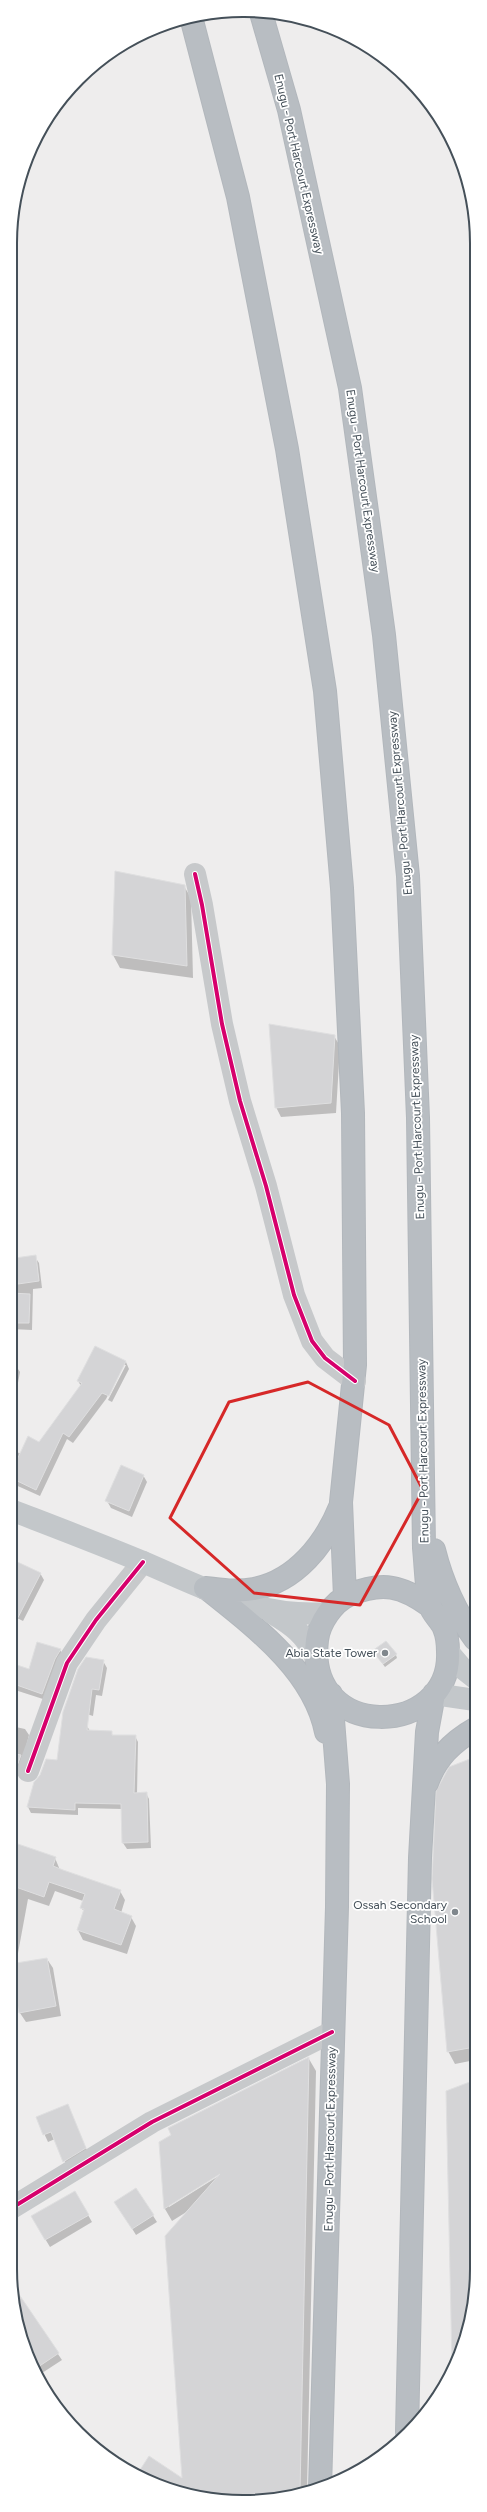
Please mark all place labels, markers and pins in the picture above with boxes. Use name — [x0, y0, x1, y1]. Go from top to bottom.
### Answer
place label: Abia State Tower — [285, 1646, 377, 1660]
marker: Abia State Tower — [380, 1648, 390, 1658]
place label: Ossah Secondary School — [353, 1898, 448, 1926]
marker: Ossah Secondary School — [450, 1907, 460, 1917]

